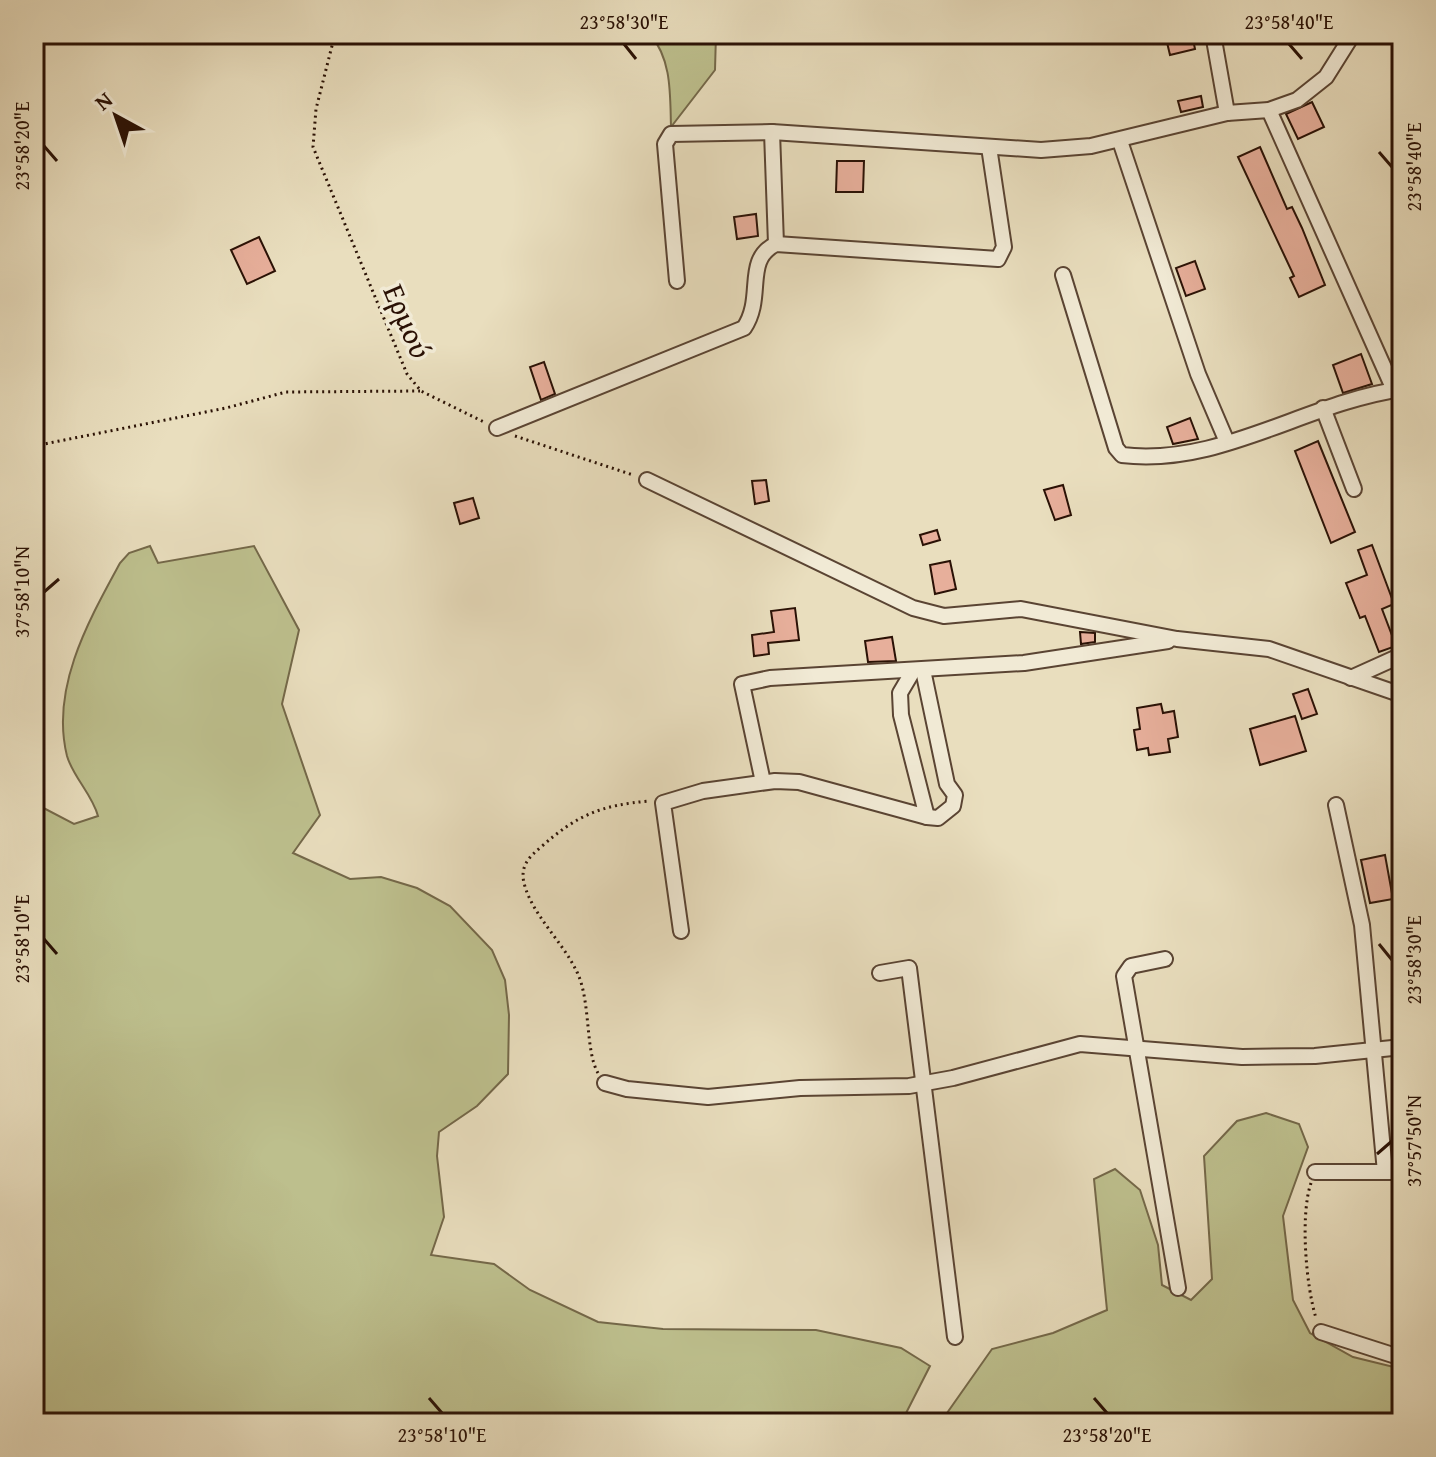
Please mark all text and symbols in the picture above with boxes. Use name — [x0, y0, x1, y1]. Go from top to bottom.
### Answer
text: 23°58'30"E — [580, 7, 668, 36]
text: 23°58'40"E — [1245, 7, 1333, 36]
north arrow — [76, 76, 156, 156]
text: N — [87, 84, 119, 118]
text: 23°58'20"E — [7, 102, 36, 190]
text: 23°58'40"E — [1399, 123, 1428, 211]
street label: Ερμού — [373, 277, 443, 365]
text: 37°58'10"N — [7, 546, 36, 638]
text: 23°58'10"E — [7, 895, 36, 983]
text: 23°58'30"E — [1399, 916, 1428, 1004]
text: 37°57'50"N — [1399, 1095, 1428, 1187]
text: 23°58'10"E — [398, 1420, 486, 1449]
text: 23°58'20"E — [1063, 1420, 1151, 1449]

